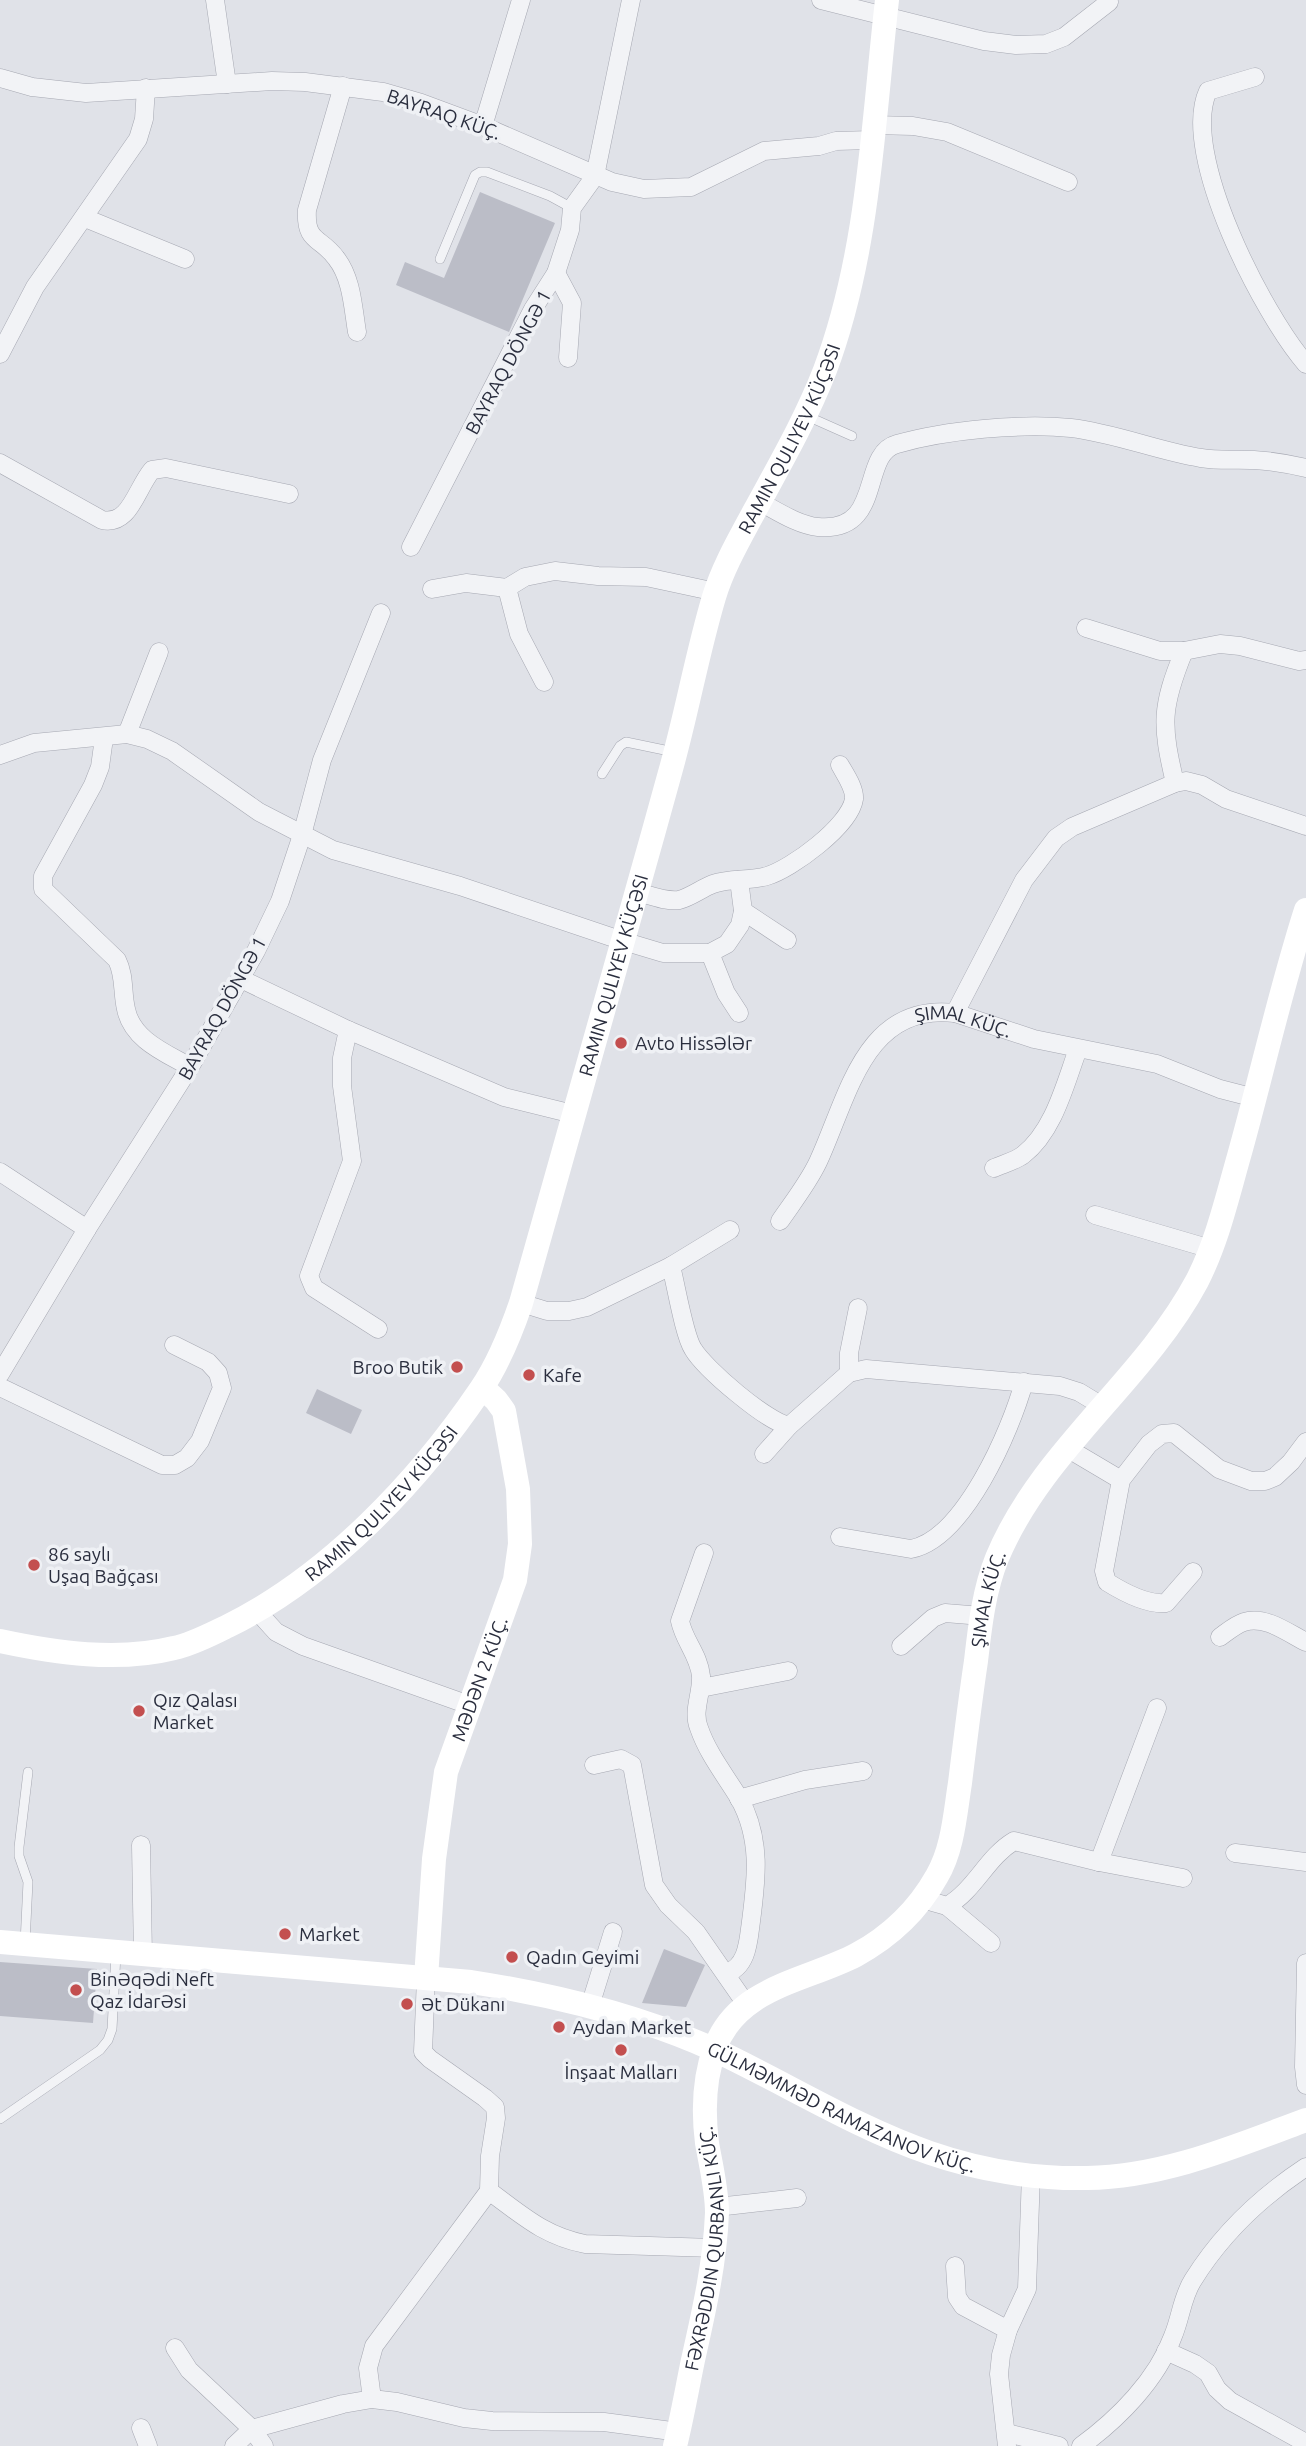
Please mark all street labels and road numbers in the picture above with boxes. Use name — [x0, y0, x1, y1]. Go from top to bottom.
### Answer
street label: BAYRAQ KÜÇ. — [384, 84, 504, 144]
street label: BAYRAQ DÖNGƏ 1 — [461, 286, 555, 438]
street label: RAMIN QULIYEV KÜÇƏSI — [733, 341, 844, 537]
street label: RAMIN QULIYEV KÜÇƏSI — [574, 872, 652, 1079]
street label: BAYRAQ DÖNGƏ 1 — [174, 933, 270, 1083]
street label: ŞIMAL KÜÇ. — [912, 1001, 1014, 1042]
street label: RAMIN QULIYEV KÜÇƏSI — [300, 1421, 462, 1585]
street label: ŞIMAL KÜÇ. — [967, 1547, 1010, 1649]
street label: MƏDƏN 2 KÜÇ. — [447, 1614, 512, 1744]
street label: GÜLMƏMMƏD RAMAZANOV KÜÇ. — [704, 2037, 978, 2177]
street label: FƏXRƏDDIN QURBANLI KÜÇ. — [680, 2125, 728, 2373]

